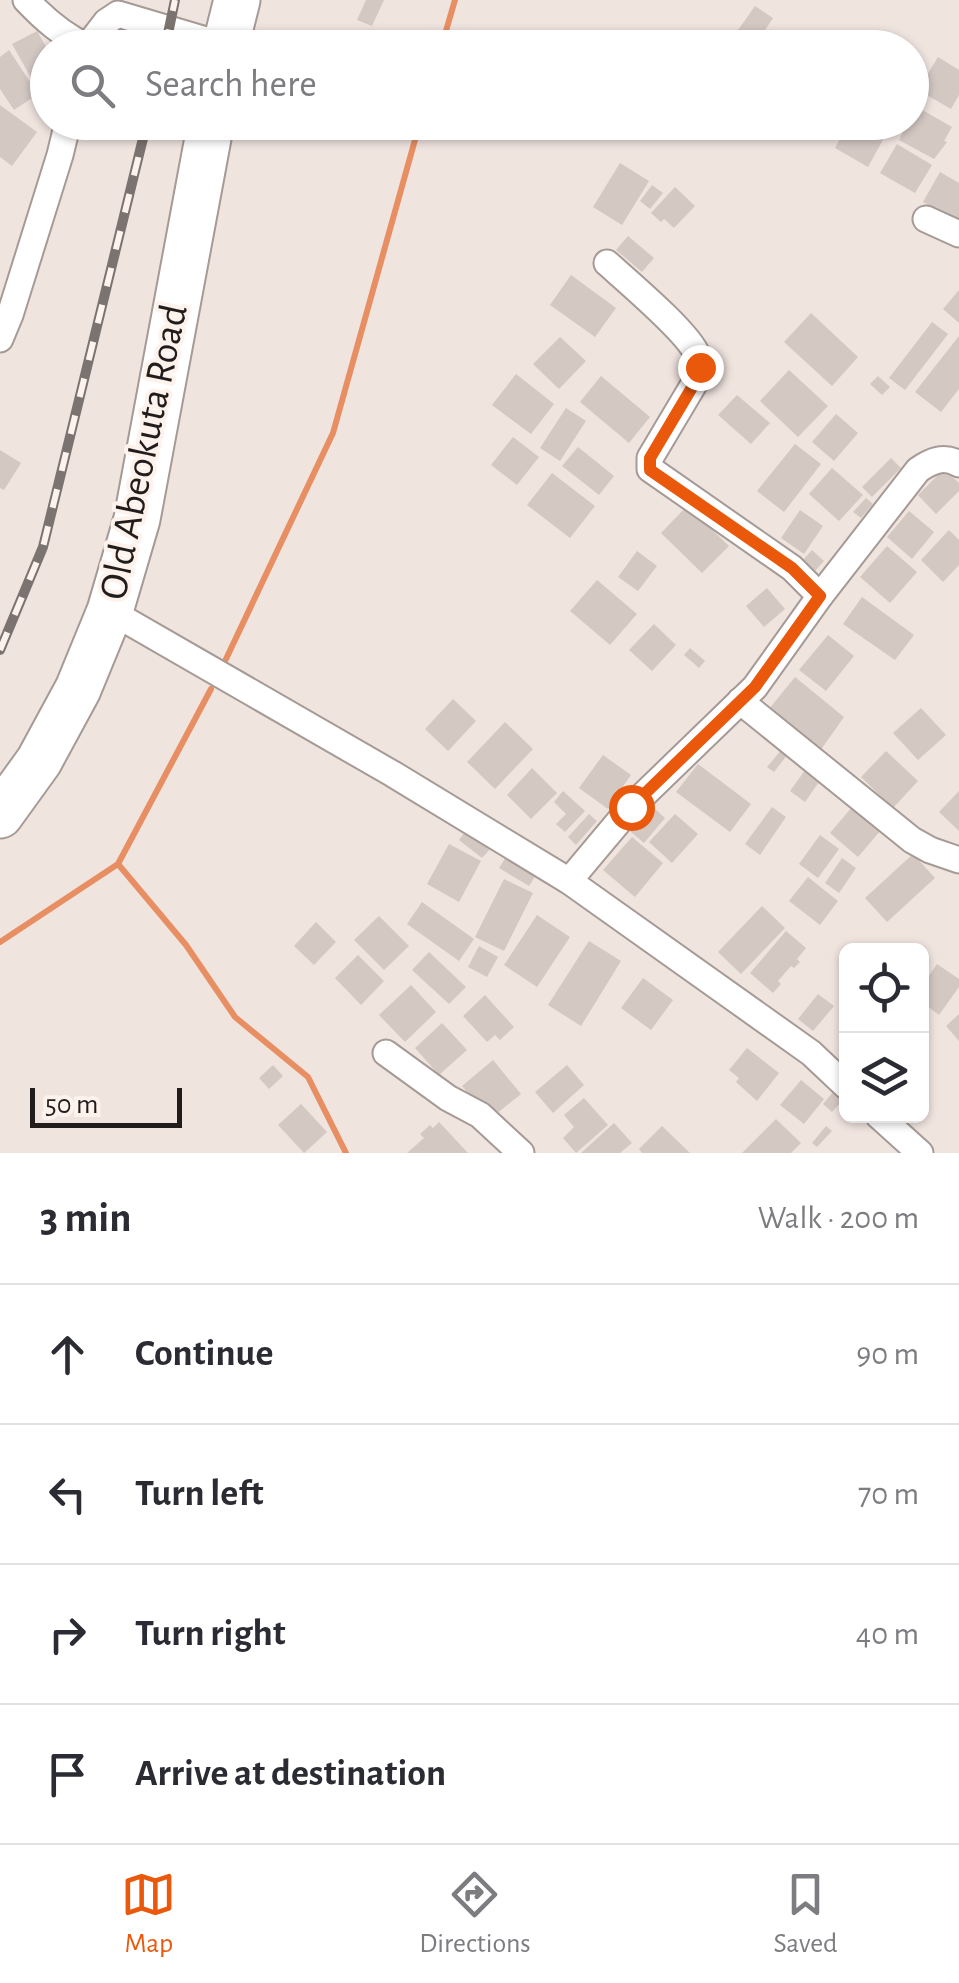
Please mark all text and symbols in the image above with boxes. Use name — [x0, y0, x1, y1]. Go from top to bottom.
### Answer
search box — [30, 30, 929, 140]
icon: search — [65, 58, 120, 113]
text: Search here — [145, 66, 317, 104]
street label: Old Abeokuta Road — [93, 301, 195, 603]
route end — [678, 345, 724, 391]
route start — [609, 785, 655, 831]
map controls — [839, 943, 929, 1123]
button: locate — [839, 943, 929, 1033]
button: layers — [839, 1033, 929, 1123]
scale bar — [30, 1083, 182, 1128]
text: 50 m — [45, 1091, 99, 1119]
text: 3 min — [40, 1197, 132, 1239]
text: Walk · 200 m — [758, 1202, 919, 1234]
icon: ahead — [40, 1327, 95, 1382]
text: Continue — [135, 1335, 273, 1373]
text: 90 m — [856, 1338, 919, 1370]
icon: left — [40, 1467, 95, 1522]
text: Turn left — [135, 1475, 263, 1513]
text: 70 m — [858, 1478, 919, 1510]
icon: right — [40, 1607, 95, 1662]
text: Turn right — [135, 1615, 285, 1653]
text: 40 m — [856, 1618, 919, 1650]
icon: arrive — [40, 1747, 95, 1802]
text: Arrive at destination — [135, 1755, 446, 1793]
tab: Map — [121, 1867, 176, 1961]
tab: Directions — [419, 1867, 531, 1961]
tab: Saved — [774, 1867, 838, 1961]

